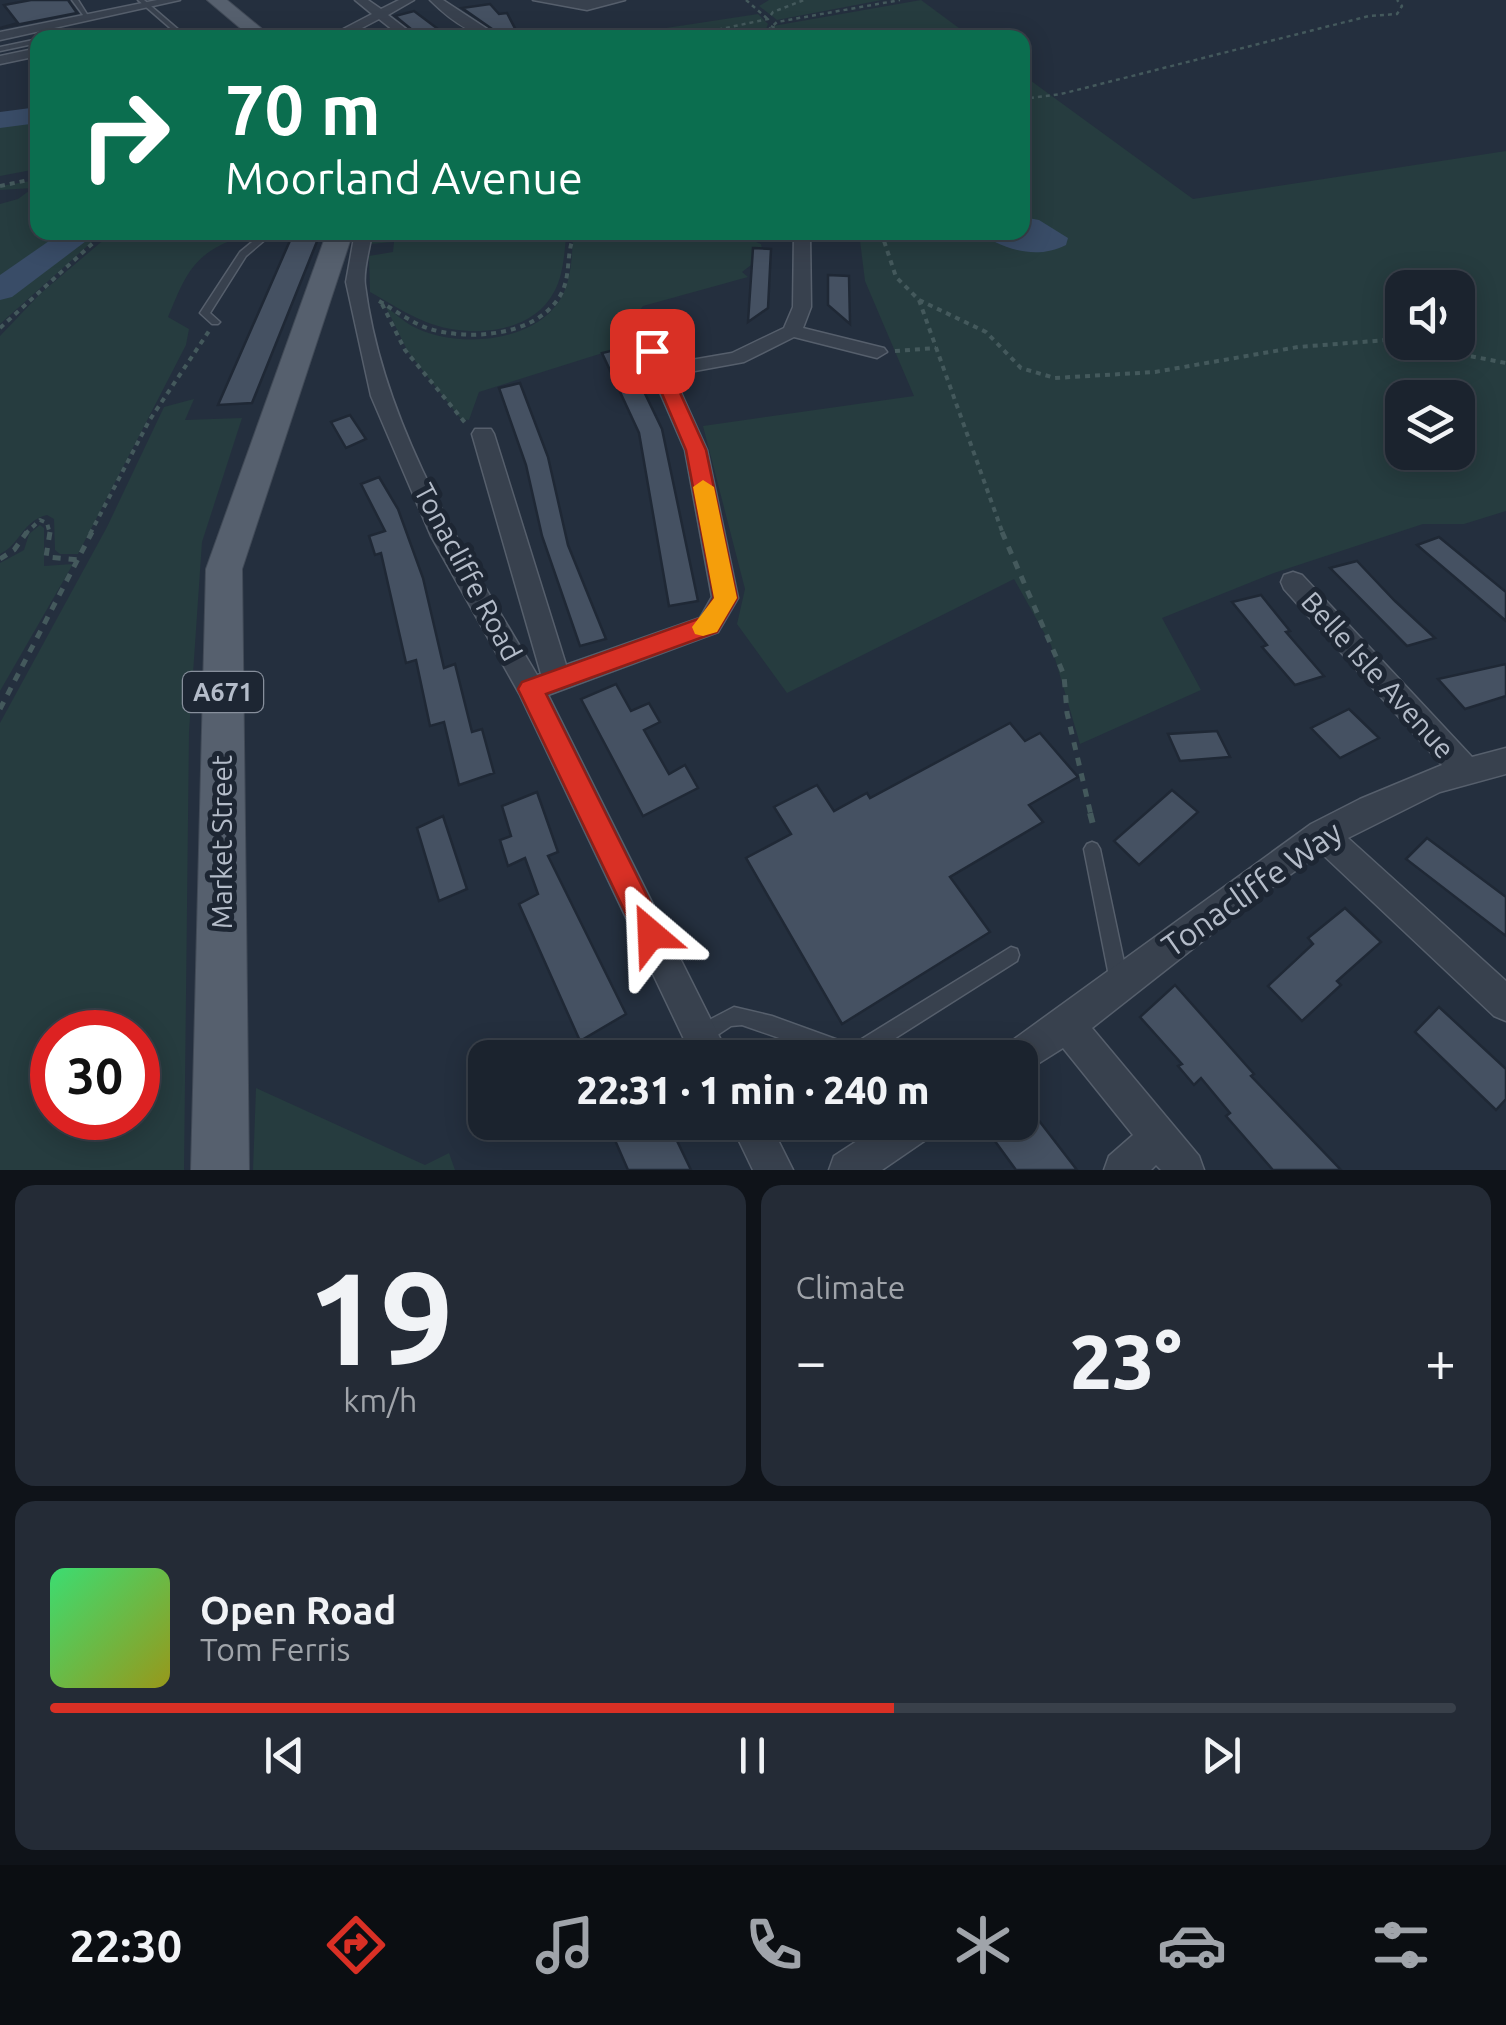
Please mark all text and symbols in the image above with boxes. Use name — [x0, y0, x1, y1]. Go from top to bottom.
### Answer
icon: right — [60, 70, 190, 200]
text: 70 m — [225, 70, 381, 148]
text: Moorland Avenue — [225, 152, 583, 203]
map controls — [1385, 270, 1475, 470]
button: sound — [1385, 270, 1475, 360]
pin — [610, 309, 695, 394]
icon: arrive — [625, 324, 680, 379]
button: layers — [1385, 380, 1475, 470]
street label: Tonacliffe Road — [409, 478, 528, 666]
street label: Belle Isle Avenue — [1296, 585, 1461, 764]
road number: A671 — [183, 672, 263, 712]
street label: Market Street — [206, 755, 237, 929]
street label: Tonacliffe Way — [1155, 813, 1348, 963]
position arrow — [599, 882, 703, 986]
speed limit sign: 30 — [30, 1010, 160, 1140]
text: 22:31 · 1 min · 240 m — [576, 1069, 930, 1111]
text: 19 — [307, 1244, 454, 1390]
text: Climate — [796, 1269, 906, 1305]
text: 23° — [1070, 1319, 1182, 1403]
text: − — [796, 1330, 827, 1391]
text: + — [1425, 1330, 1456, 1391]
text: km/h — [343, 1382, 417, 1418]
text: Open Road — [200, 1589, 396, 1631]
text: Tom Ferris — [200, 1631, 350, 1667]
icon: previous — [257, 1728, 312, 1783]
icon: pause — [725, 1728, 780, 1783]
icon: next — [1194, 1728, 1249, 1783]
icon: directions — [321, 1910, 391, 1980]
icon: music — [530, 1910, 600, 1980]
icon: phone — [739, 1910, 809, 1980]
icon: climate — [948, 1910, 1018, 1980]
icon: car — [1157, 1910, 1227, 1980]
icon: filters — [1366, 1910, 1436, 1980]
text: 22:30 — [70, 1920, 182, 1971]

